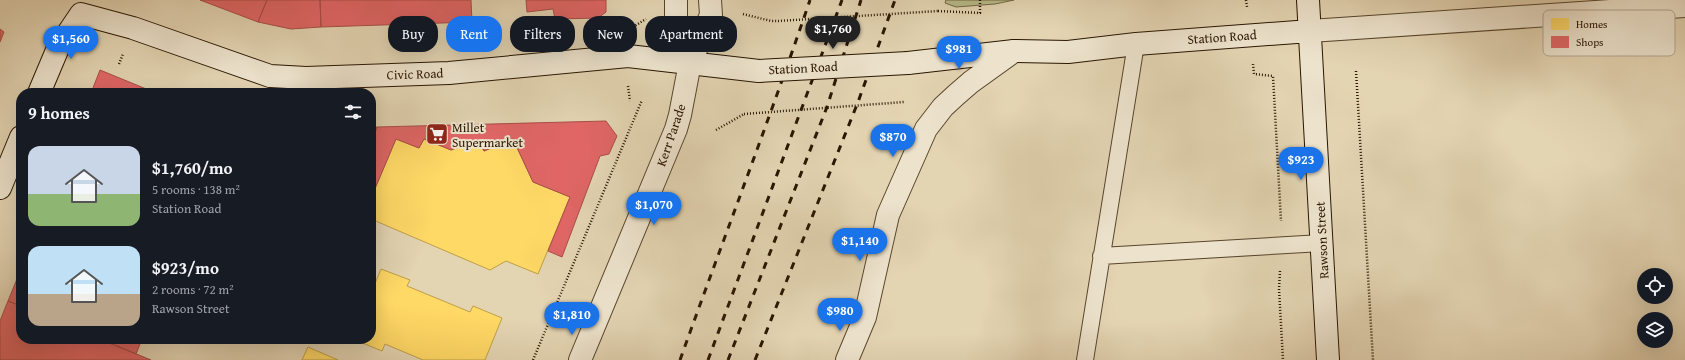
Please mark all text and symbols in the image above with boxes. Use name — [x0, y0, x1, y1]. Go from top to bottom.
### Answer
legend — [1543, 10, 1675, 56]
chip: Buy — [388, 16, 438, 52]
chip: Rent — [446, 16, 502, 52]
chip: Filters — [510, 16, 575, 52]
chip: New — [583, 16, 637, 52]
chip: Apartment — [645, 16, 737, 52]
pin: $1,760 — [800, 16, 866, 50]
text: Homes — [1576, 16, 1607, 32]
text: $1,760 — [814, 19, 852, 38]
street label: Station Road — [1187, 25, 1257, 49]
pin: $1,560 — [38, 26, 104, 60]
text: $1,560 — [52, 29, 90, 48]
text: Shops — [1576, 34, 1603, 50]
pin: $981 — [935, 36, 983, 70]
text: $981 — [946, 39, 972, 58]
street label: Station Road — [768, 57, 838, 79]
street label: Civic Road — [386, 64, 444, 84]
text: 9 homes — [28, 100, 90, 125]
icon: filters — [342, 101, 364, 123]
street label: Kerr Parade — [651, 101, 691, 169]
place label: Millet Supermarket — [452, 118, 523, 152]
supermarket icon: Millet Supermarket — [424, 121, 450, 147]
pin: $870 — [869, 124, 917, 158]
text: $870 — [880, 127, 906, 146]
pin: $923 — [1277, 147, 1325, 181]
text: $923 — [1288, 150, 1314, 169]
text: $1,760/mo — [152, 155, 233, 180]
icon: home — [60, 162, 108, 210]
text: 5 rooms · 138 m² — [152, 180, 240, 199]
pin: $1,070 — [621, 192, 687, 226]
text: $1,070 — [635, 195, 673, 214]
text: Station Road — [152, 199, 221, 218]
street label: Rawson Street — [1310, 200, 1334, 279]
pin: $1,140 — [827, 228, 893, 262]
text: $1,140 — [841, 231, 879, 250]
text: $923/mo — [152, 255, 219, 280]
icon: home — [60, 262, 108, 310]
map controls — [1637, 268, 1673, 348]
button: locate — [1637, 268, 1673, 304]
text: 2 rooms · 72 m² — [152, 280, 234, 299]
pin: $980 — [816, 298, 864, 332]
text: Rawson Street — [152, 299, 230, 318]
text: $980 — [827, 301, 853, 320]
pin: $1,810 — [539, 302, 605, 336]
text: $1,810 — [553, 305, 591, 324]
button: layers — [1637, 312, 1673, 348]

